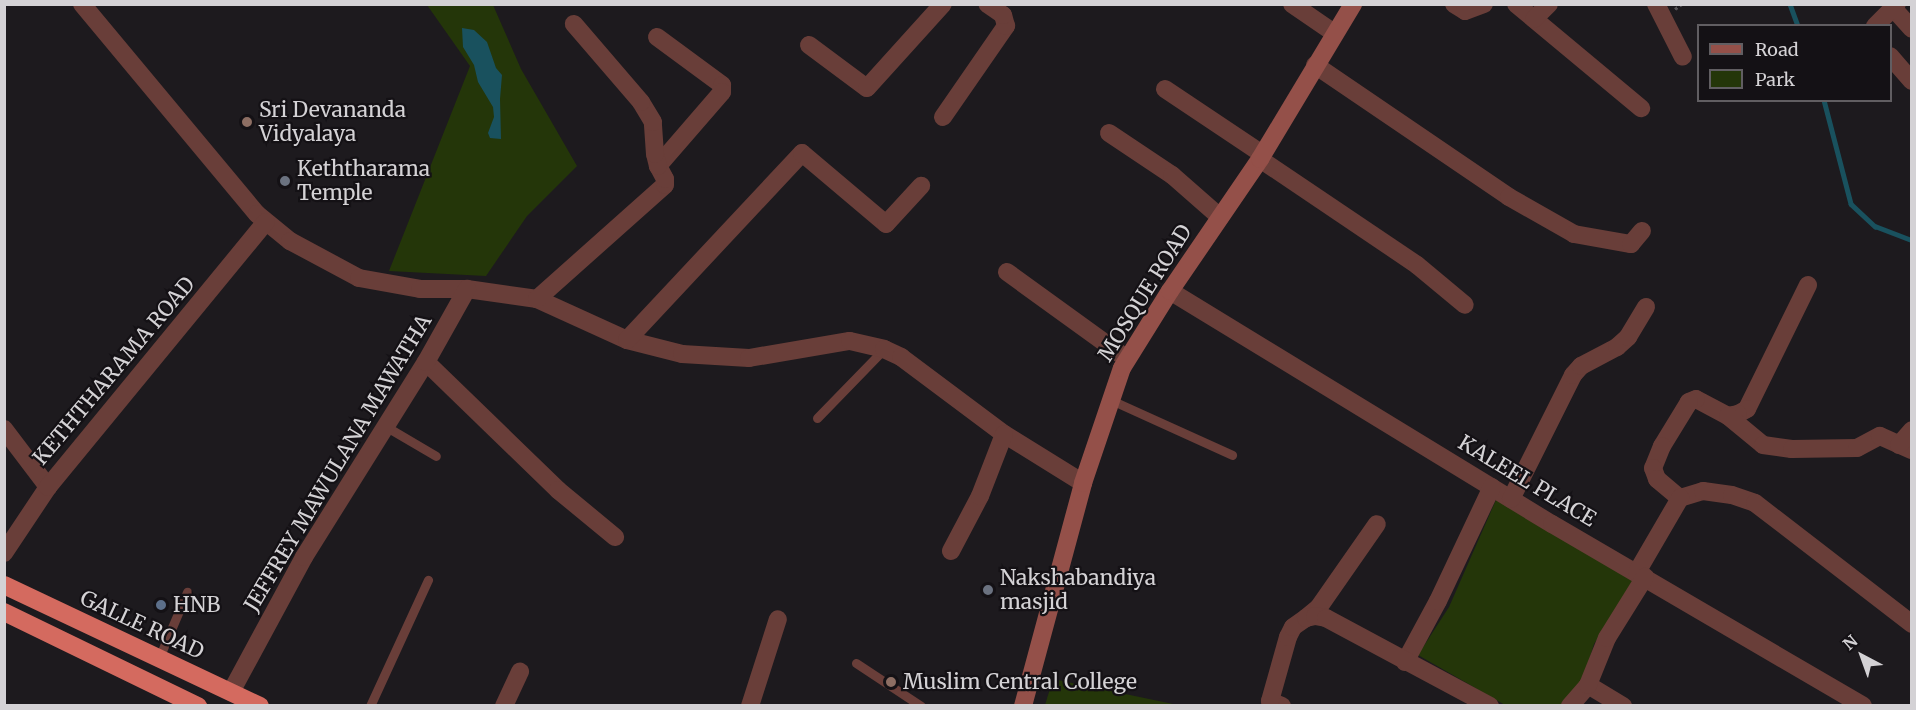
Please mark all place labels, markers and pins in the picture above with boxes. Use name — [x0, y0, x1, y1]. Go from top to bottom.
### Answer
place label: Sri Devananda Vidyalaya — [259, 97, 406, 147]
marker: Sri Devananda Vidyalaya — [240, 115, 254, 129]
place label: Keththarama Temple — [297, 156, 430, 206]
marker: Keththarama Temple — [278, 174, 292, 188]
place label: Nakshabandiya masjid — [1000, 565, 1156, 615]
marker: Nakshabandiya masjid — [981, 583, 995, 597]
place label: HNB — [173, 592, 220, 618]
marker: HNB — [154, 598, 168, 612]
place label: Muslim Central College — [903, 669, 1137, 695]
marker: Muslim Central College — [884, 675, 898, 689]

